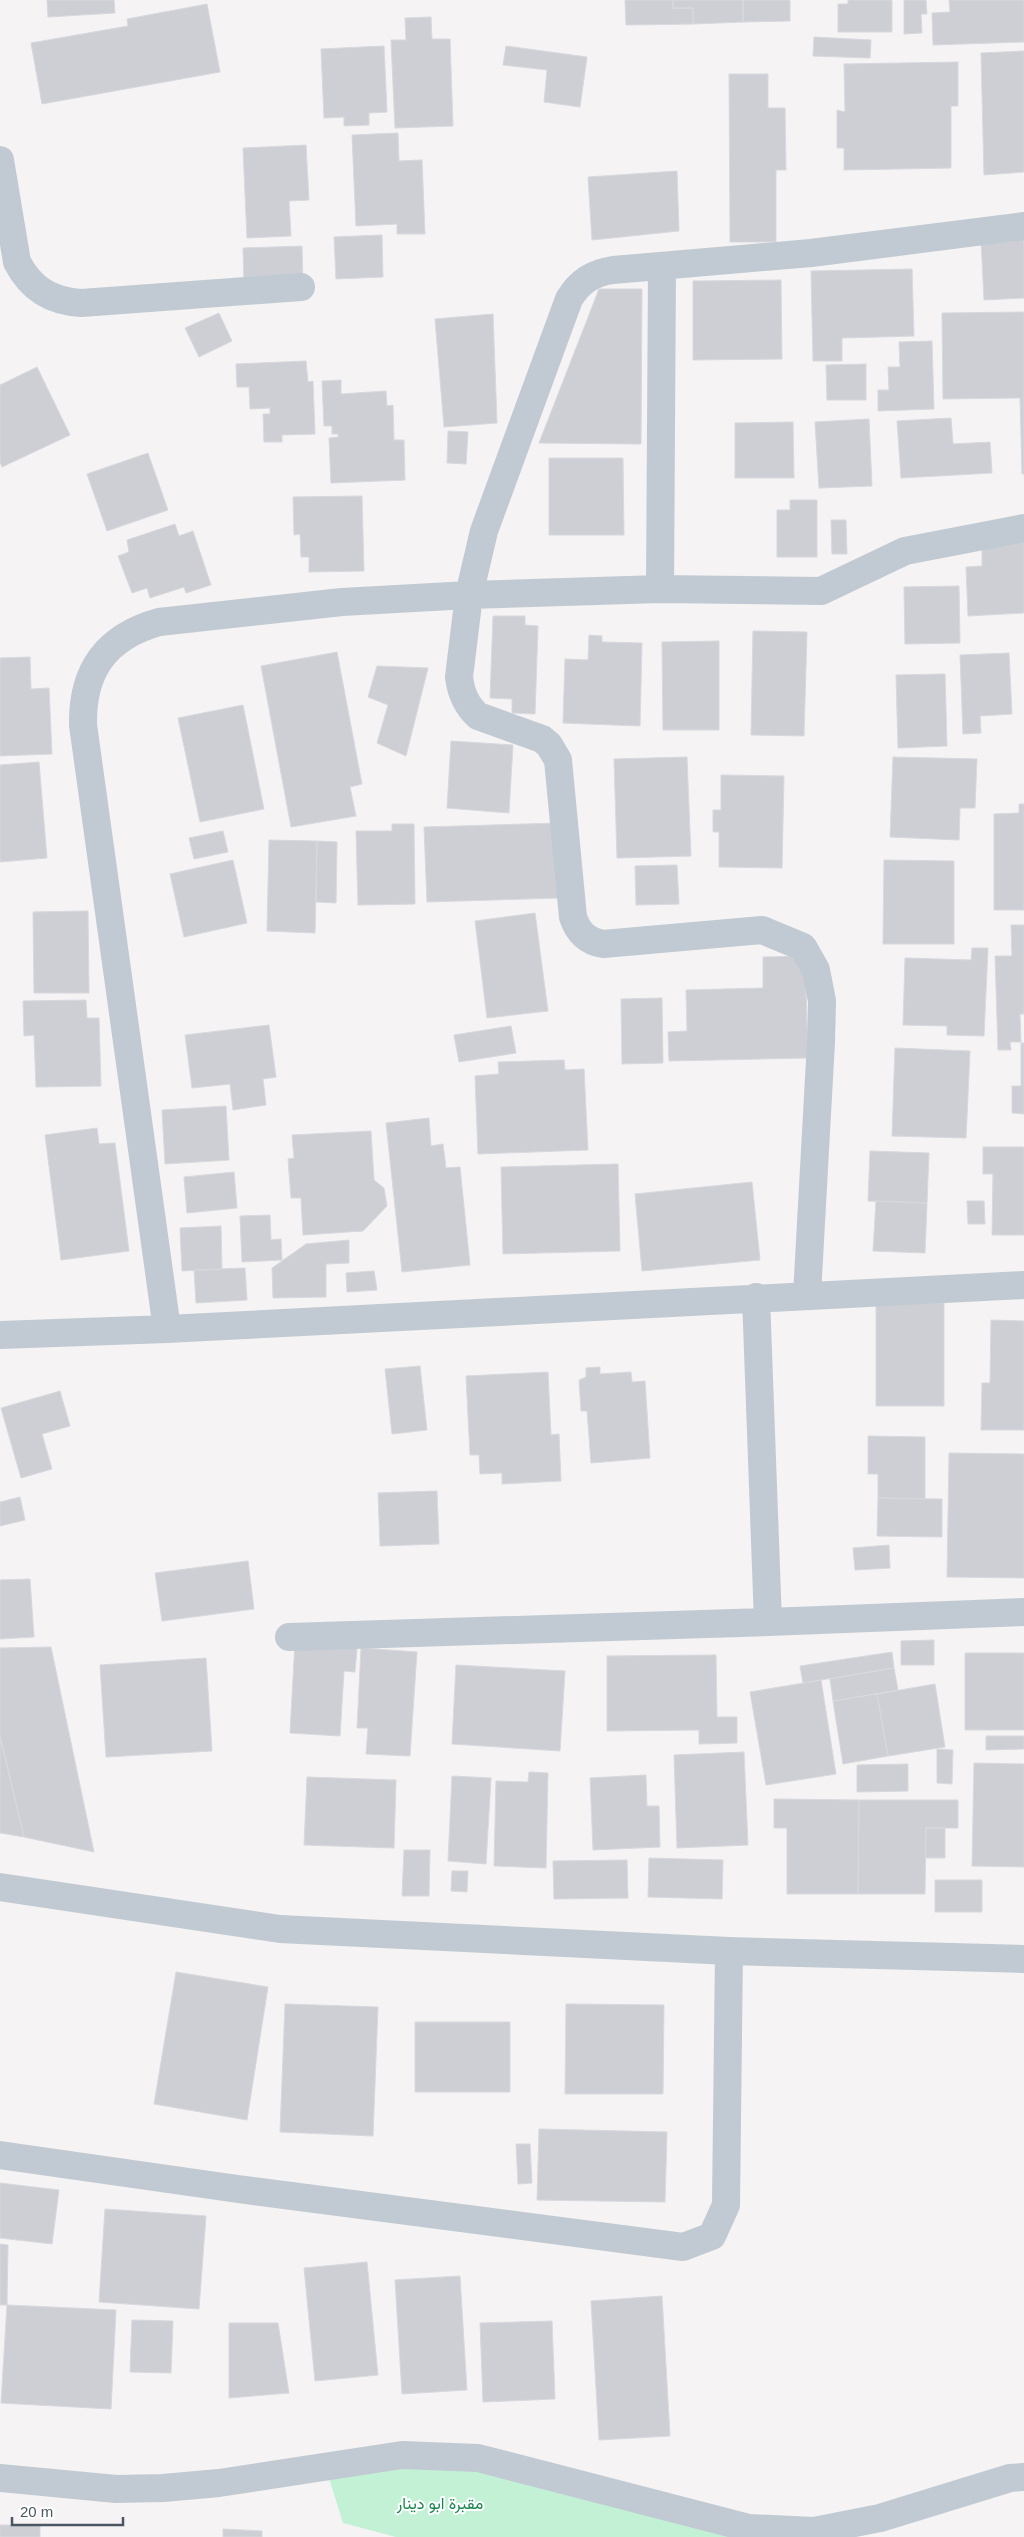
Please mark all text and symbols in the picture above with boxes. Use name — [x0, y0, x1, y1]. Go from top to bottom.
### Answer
scale bar — [12, 2494, 124, 2526]
park label: مقبرة ابو دينار — [396, 2495, 483, 2514]
text: 20 m — [20, 2503, 53, 2520]

